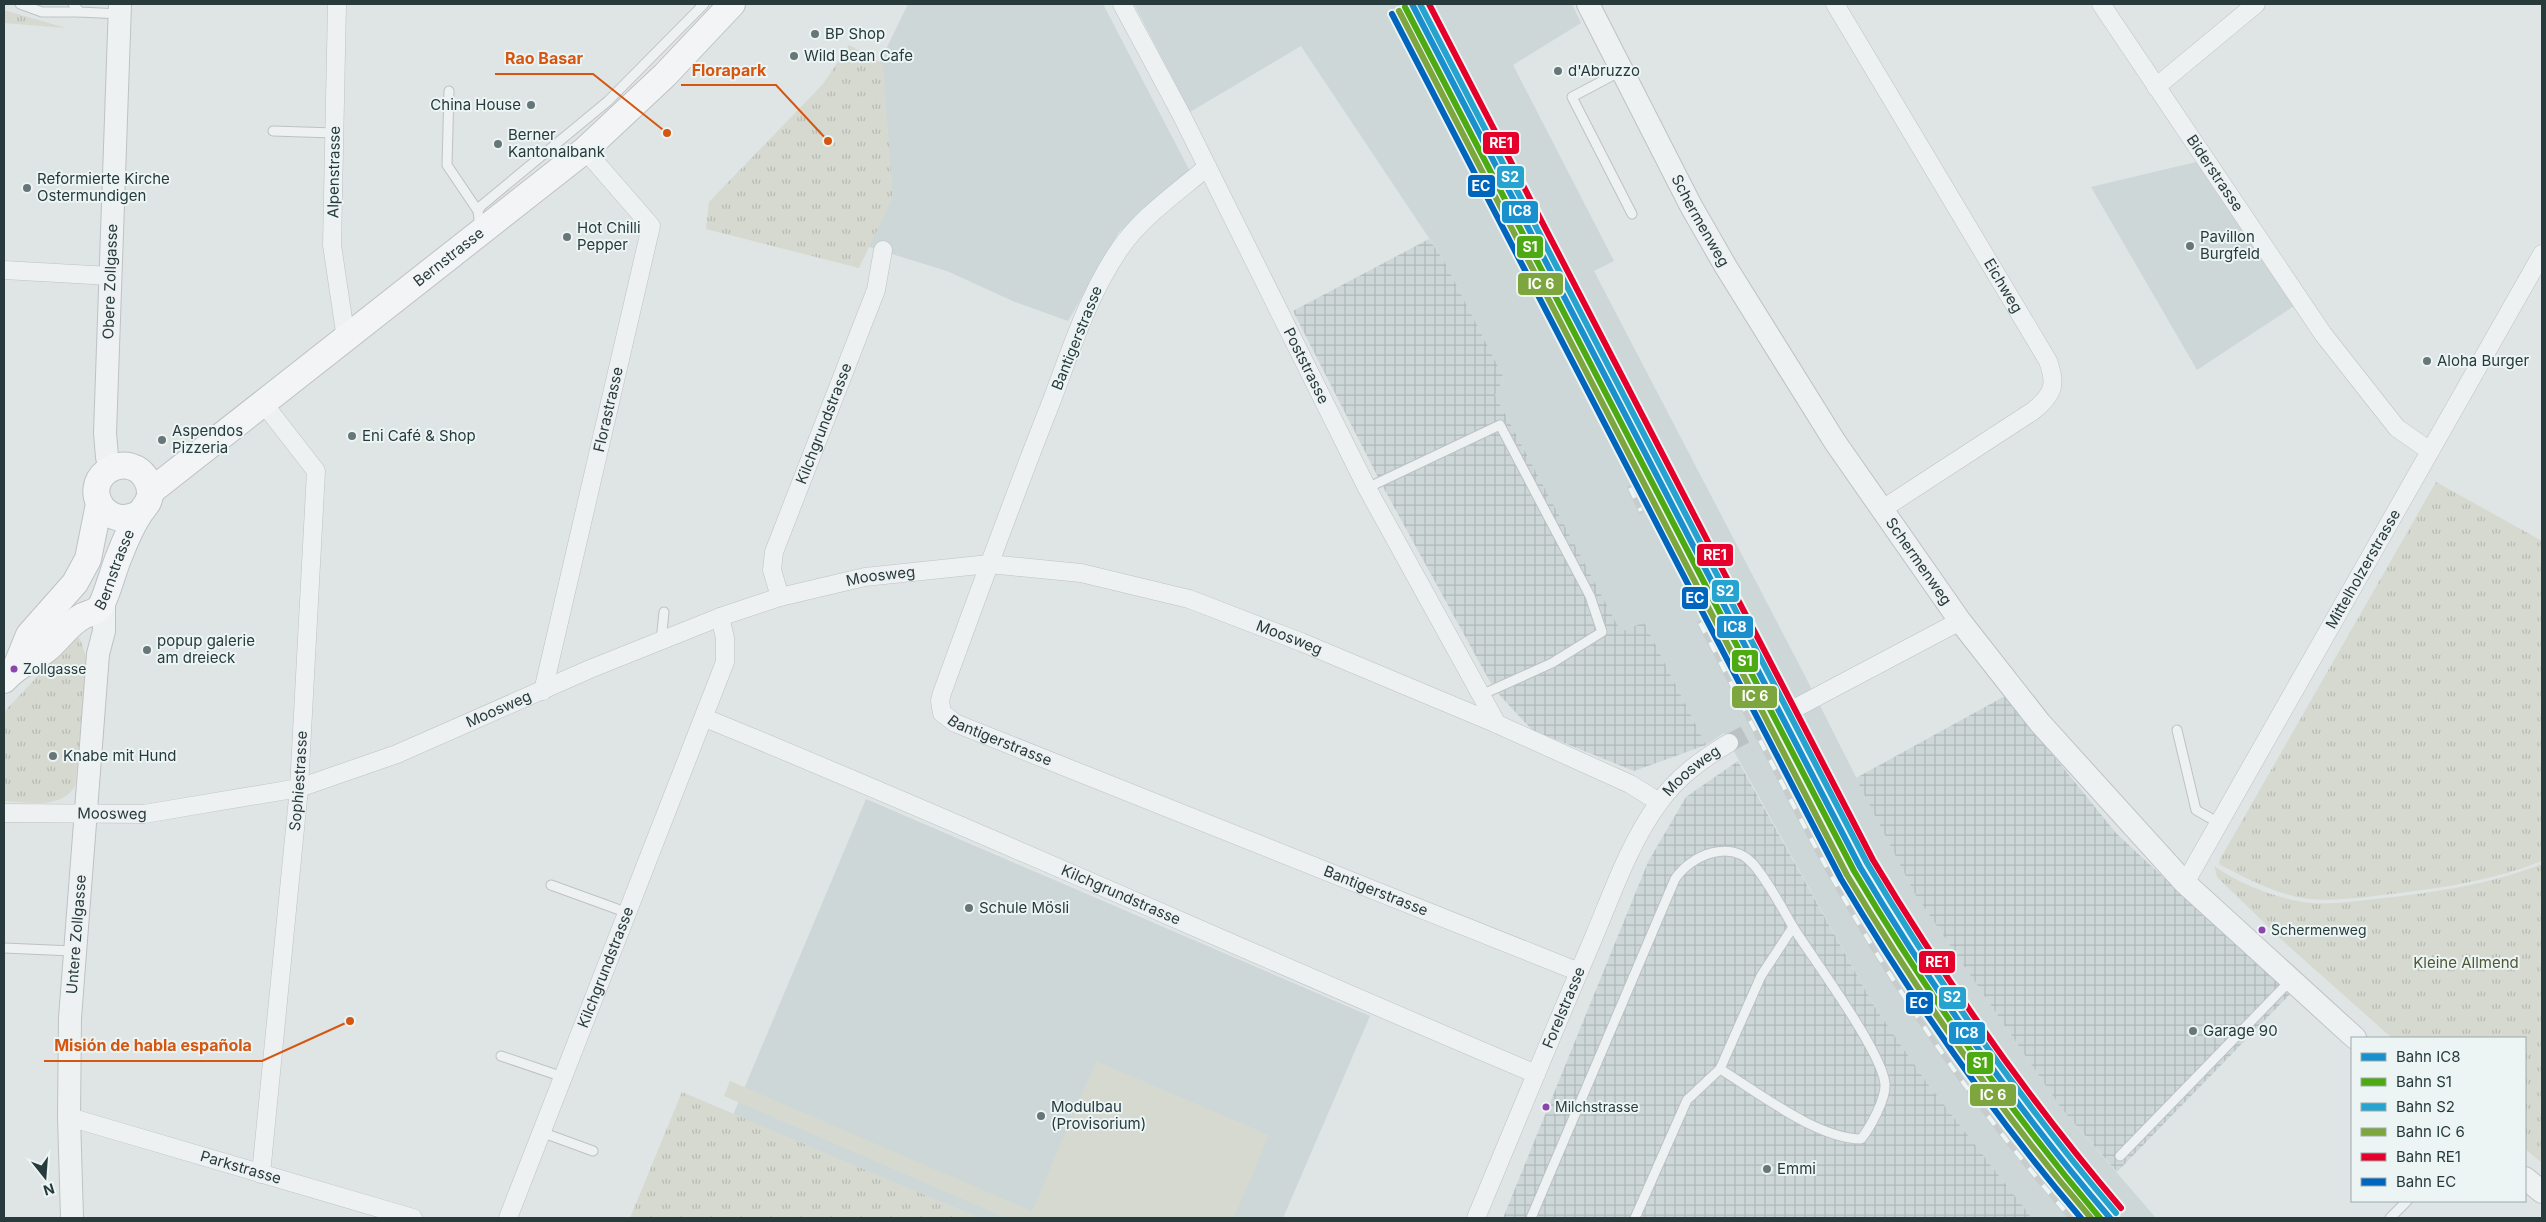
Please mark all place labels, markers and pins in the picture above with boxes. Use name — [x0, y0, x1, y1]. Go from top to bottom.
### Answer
place label: BP Shop — [825, 24, 885, 43]
marker: BP Shop — [809, 28, 821, 40]
callout: Rao Basar — [495, 43, 593, 74]
place label: Wild Bean Cafe — [804, 46, 913, 65]
marker: Wild Bean Cafe — [788, 50, 800, 62]
callout: Florapark — [681, 54, 776, 85]
place label: d'Abruzzo — [1568, 61, 1640, 80]
marker: d'Abruzzo — [1552, 65, 1564, 77]
place label: China House — [430, 95, 521, 114]
marker: China House — [525, 99, 537, 111]
place label: Berner Kantonalbank — [508, 125, 606, 161]
marker: Berner Kantonalbank — [492, 138, 504, 150]
place label: Reformierte Kirche Ostermundigen — [37, 169, 170, 205]
marker: Reformierte Kirche Ostermundigen — [21, 182, 33, 194]
place label: Hot Chilli Pepper — [577, 218, 641, 254]
place label: Pavillon Burgfeld — [2200, 227, 2260, 263]
marker: Hot Chilli Pepper — [561, 231, 573, 243]
marker: Pavillon Burgfeld — [2184, 240, 2196, 252]
place label: Aloha Burger — [2437, 351, 2530, 370]
marker: Aloha Burger — [2421, 355, 2433, 367]
place label: Aspendos Pizzeria — [172, 421, 243, 457]
place label: Eni Café & Shop — [362, 426, 476, 445]
marker: Eni Café & Shop — [346, 430, 358, 442]
marker: Aspendos Pizzeria — [156, 434, 168, 446]
place label: popup galerie am dreieck — [157, 631, 255, 667]
marker: popup galerie am dreieck — [141, 644, 153, 656]
place label: Zollgasse — [23, 660, 86, 677]
marker: Zollgasse — [9, 664, 19, 674]
place label: Knabe mit Hund — [63, 746, 176, 765]
marker: Knabe mit Hund — [47, 750, 59, 762]
place label: Schule Mösli — [979, 898, 1069, 917]
marker: Schule Mösli — [963, 902, 975, 914]
place label: Schermenweg — [2271, 921, 2367, 938]
marker: Schermenweg — [2257, 925, 2267, 935]
place label: Garage 90 — [2203, 1021, 2278, 1040]
marker: Garage 90 — [2187, 1025, 2199, 1037]
callout: Misión de habla española — [44, 1030, 262, 1061]
place label: Modulbau (Provisorium) — [1051, 1097, 1146, 1133]
place label: Milchstrasse — [1555, 1098, 1639, 1115]
marker: Milchstrasse — [1541, 1102, 1551, 1112]
marker: Modulbau (Provisorium) — [1035, 1110, 1047, 1122]
place label: Emmi — [1777, 1159, 1816, 1178]
marker: Emmi — [1761, 1163, 1773, 1175]

